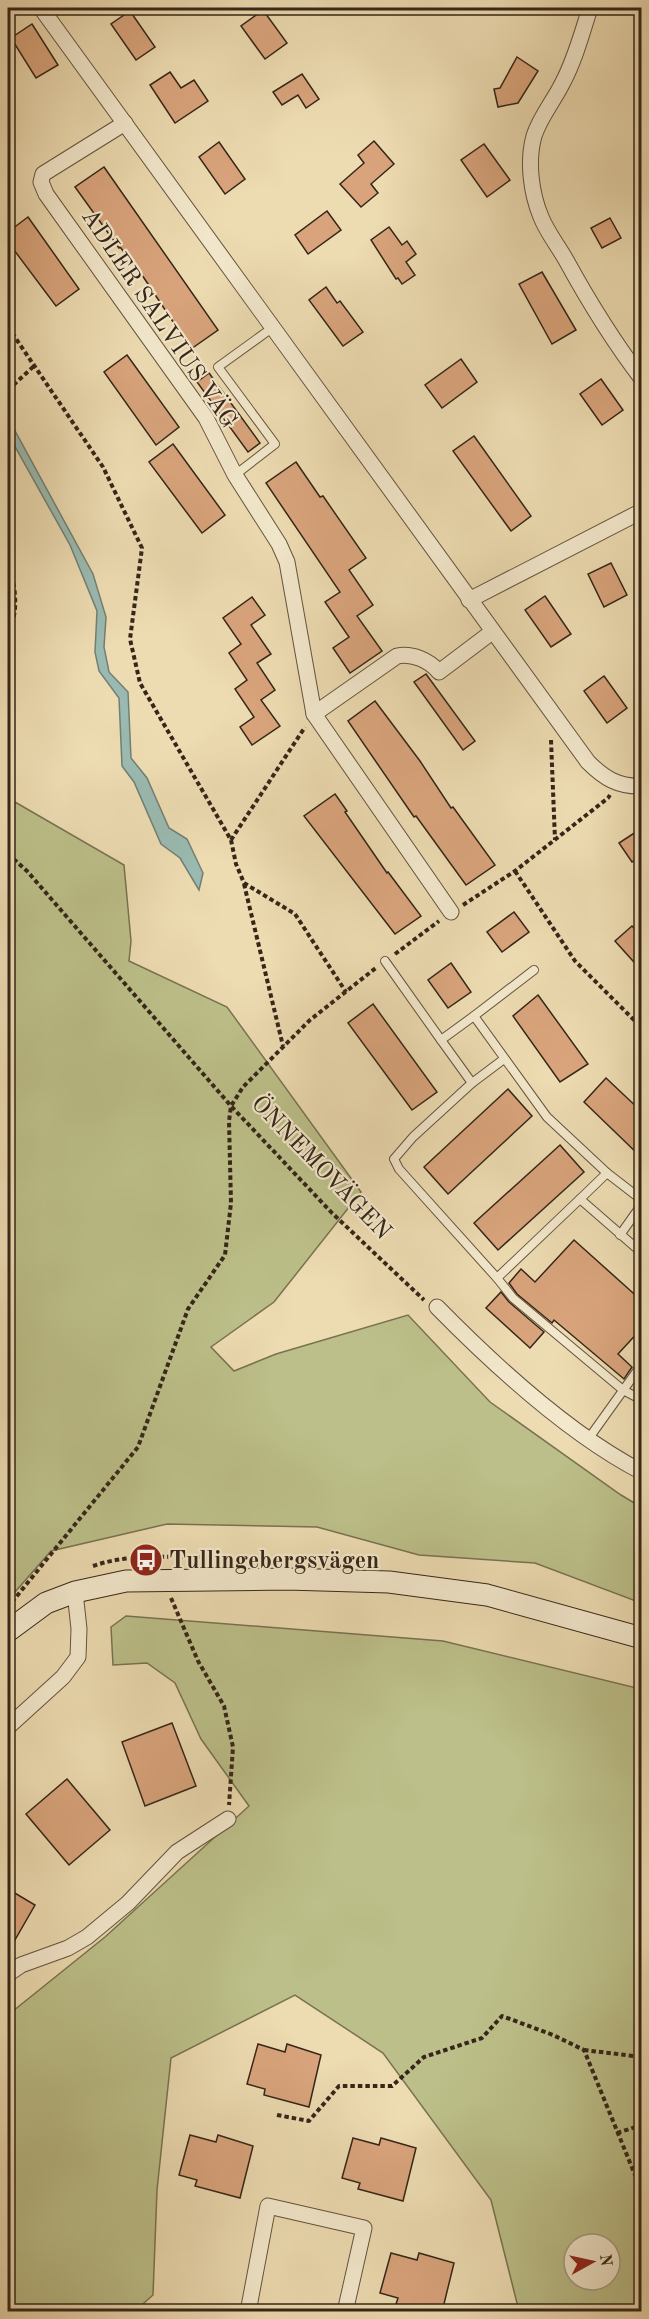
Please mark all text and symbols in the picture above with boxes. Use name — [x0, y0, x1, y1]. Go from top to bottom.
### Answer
street label: ADLER SALVIUS VÄG — [76, 203, 243, 433]
street label: ÖNNEMOVÄGEN — [246, 1089, 398, 1245]
bus stop icon: Tullingebergsvägen — [128, 1542, 164, 1578]
place label: Tullingebergsvägen — [169, 1550, 379, 1574]
north arrow — [562, 2232, 622, 2292]
text: N — [596, 2253, 614, 2268]

